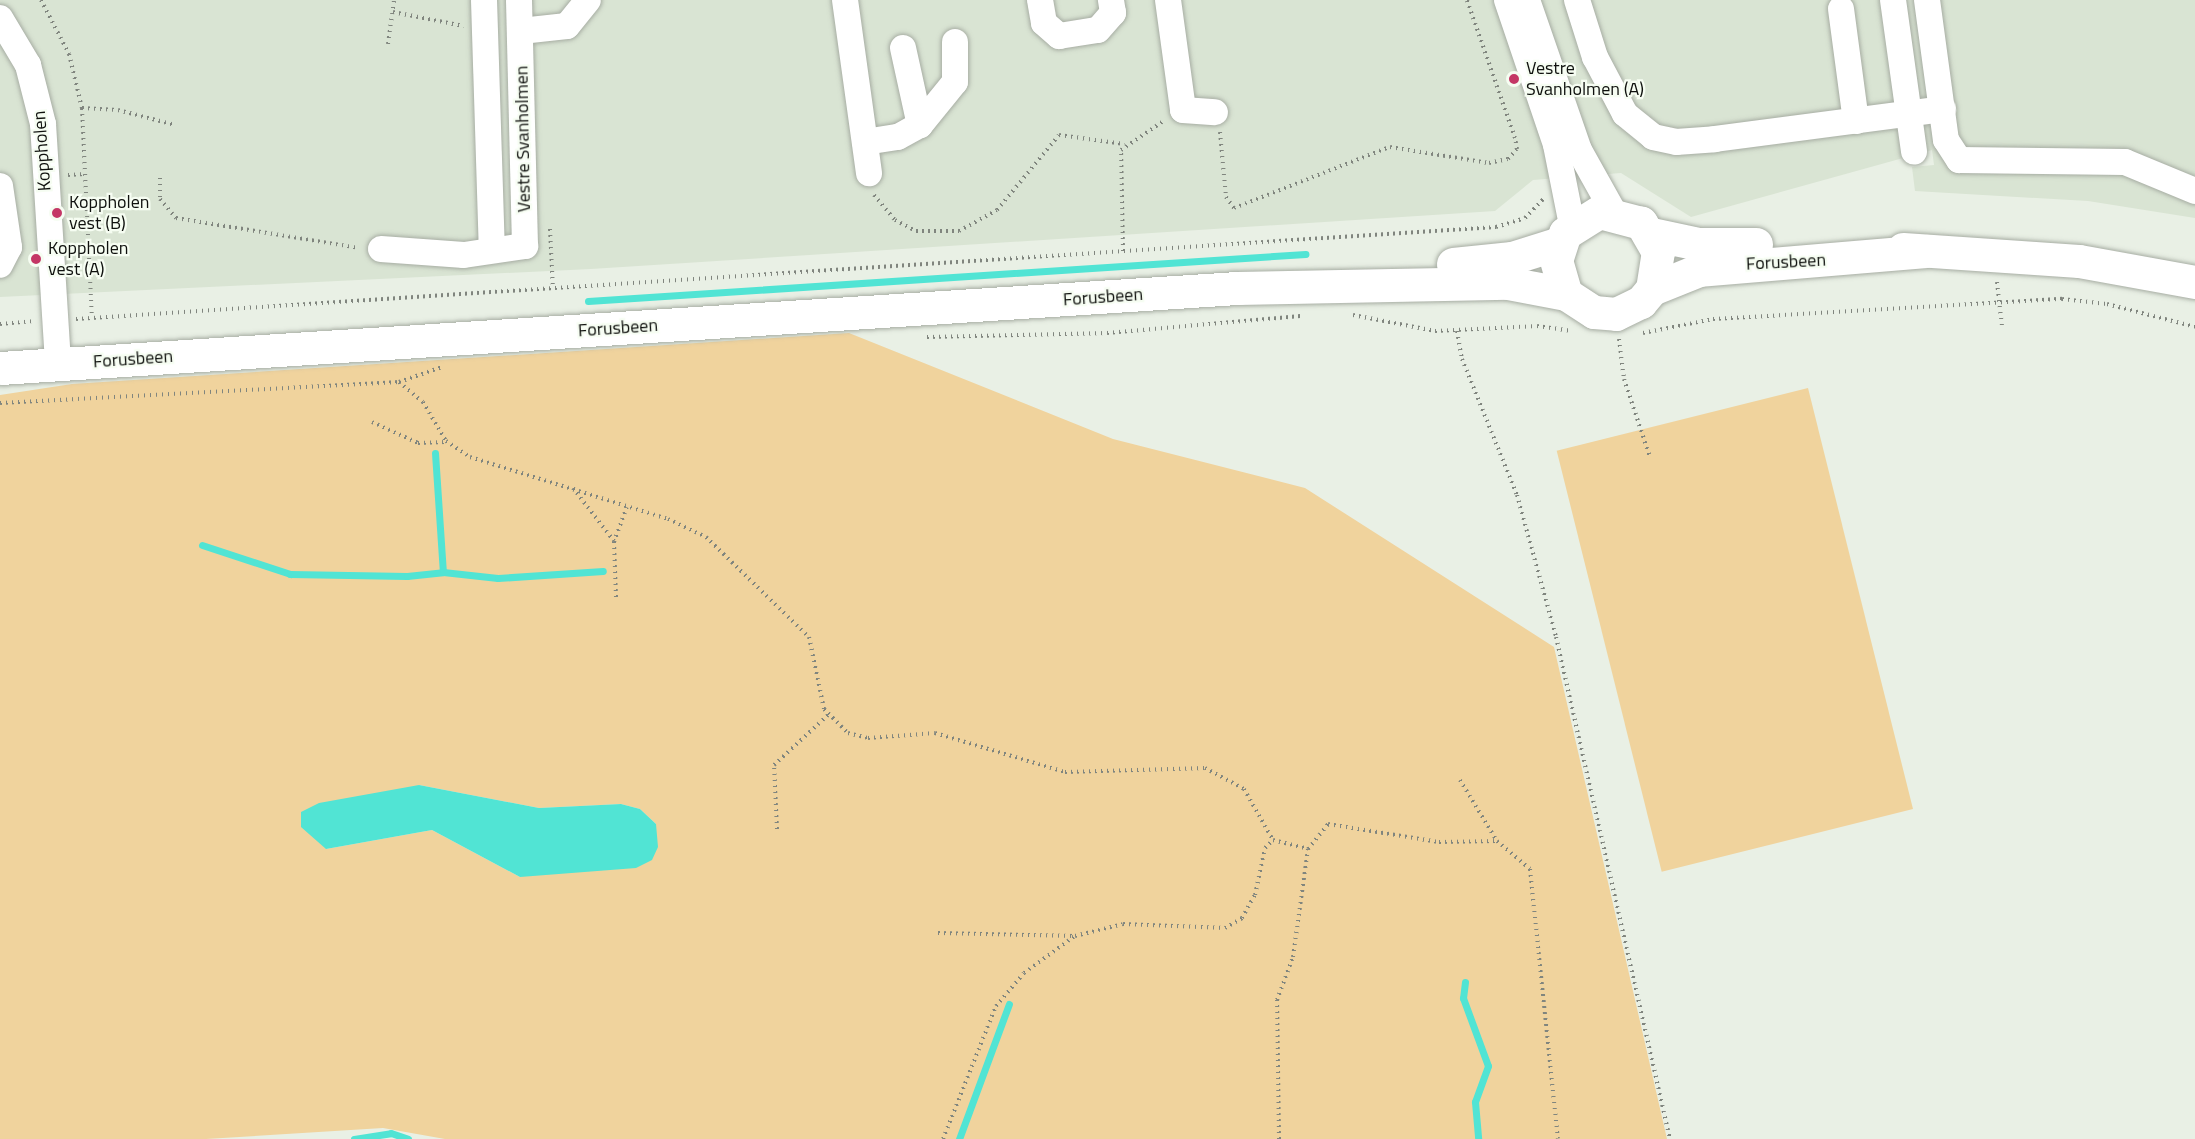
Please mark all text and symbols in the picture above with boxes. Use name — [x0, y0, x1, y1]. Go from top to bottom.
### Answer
place label: Vestre Svanholmen (A) — [1526, 58, 1644, 100]
street label: Vestre Svanholmen — [511, 65, 535, 213]
marker: Vestre Svanholmen (A) — [1507, 72, 1521, 86]
street label: Koppholen — [28, 110, 56, 192]
place label: Koppholen vest (B) — [69, 192, 150, 234]
marker: Koppholen vest (B) — [50, 206, 64, 220]
place label: Koppholen vest (A) — [48, 238, 129, 280]
street label: Forusbeen — [1745, 249, 1827, 275]
marker: Koppholen vest (A) — [29, 252, 43, 266]
street label: Forusbeen — [1062, 283, 1144, 311]
street label: Forusbeen — [577, 314, 659, 342]
street label: Forusbeen — [92, 345, 174, 373]

